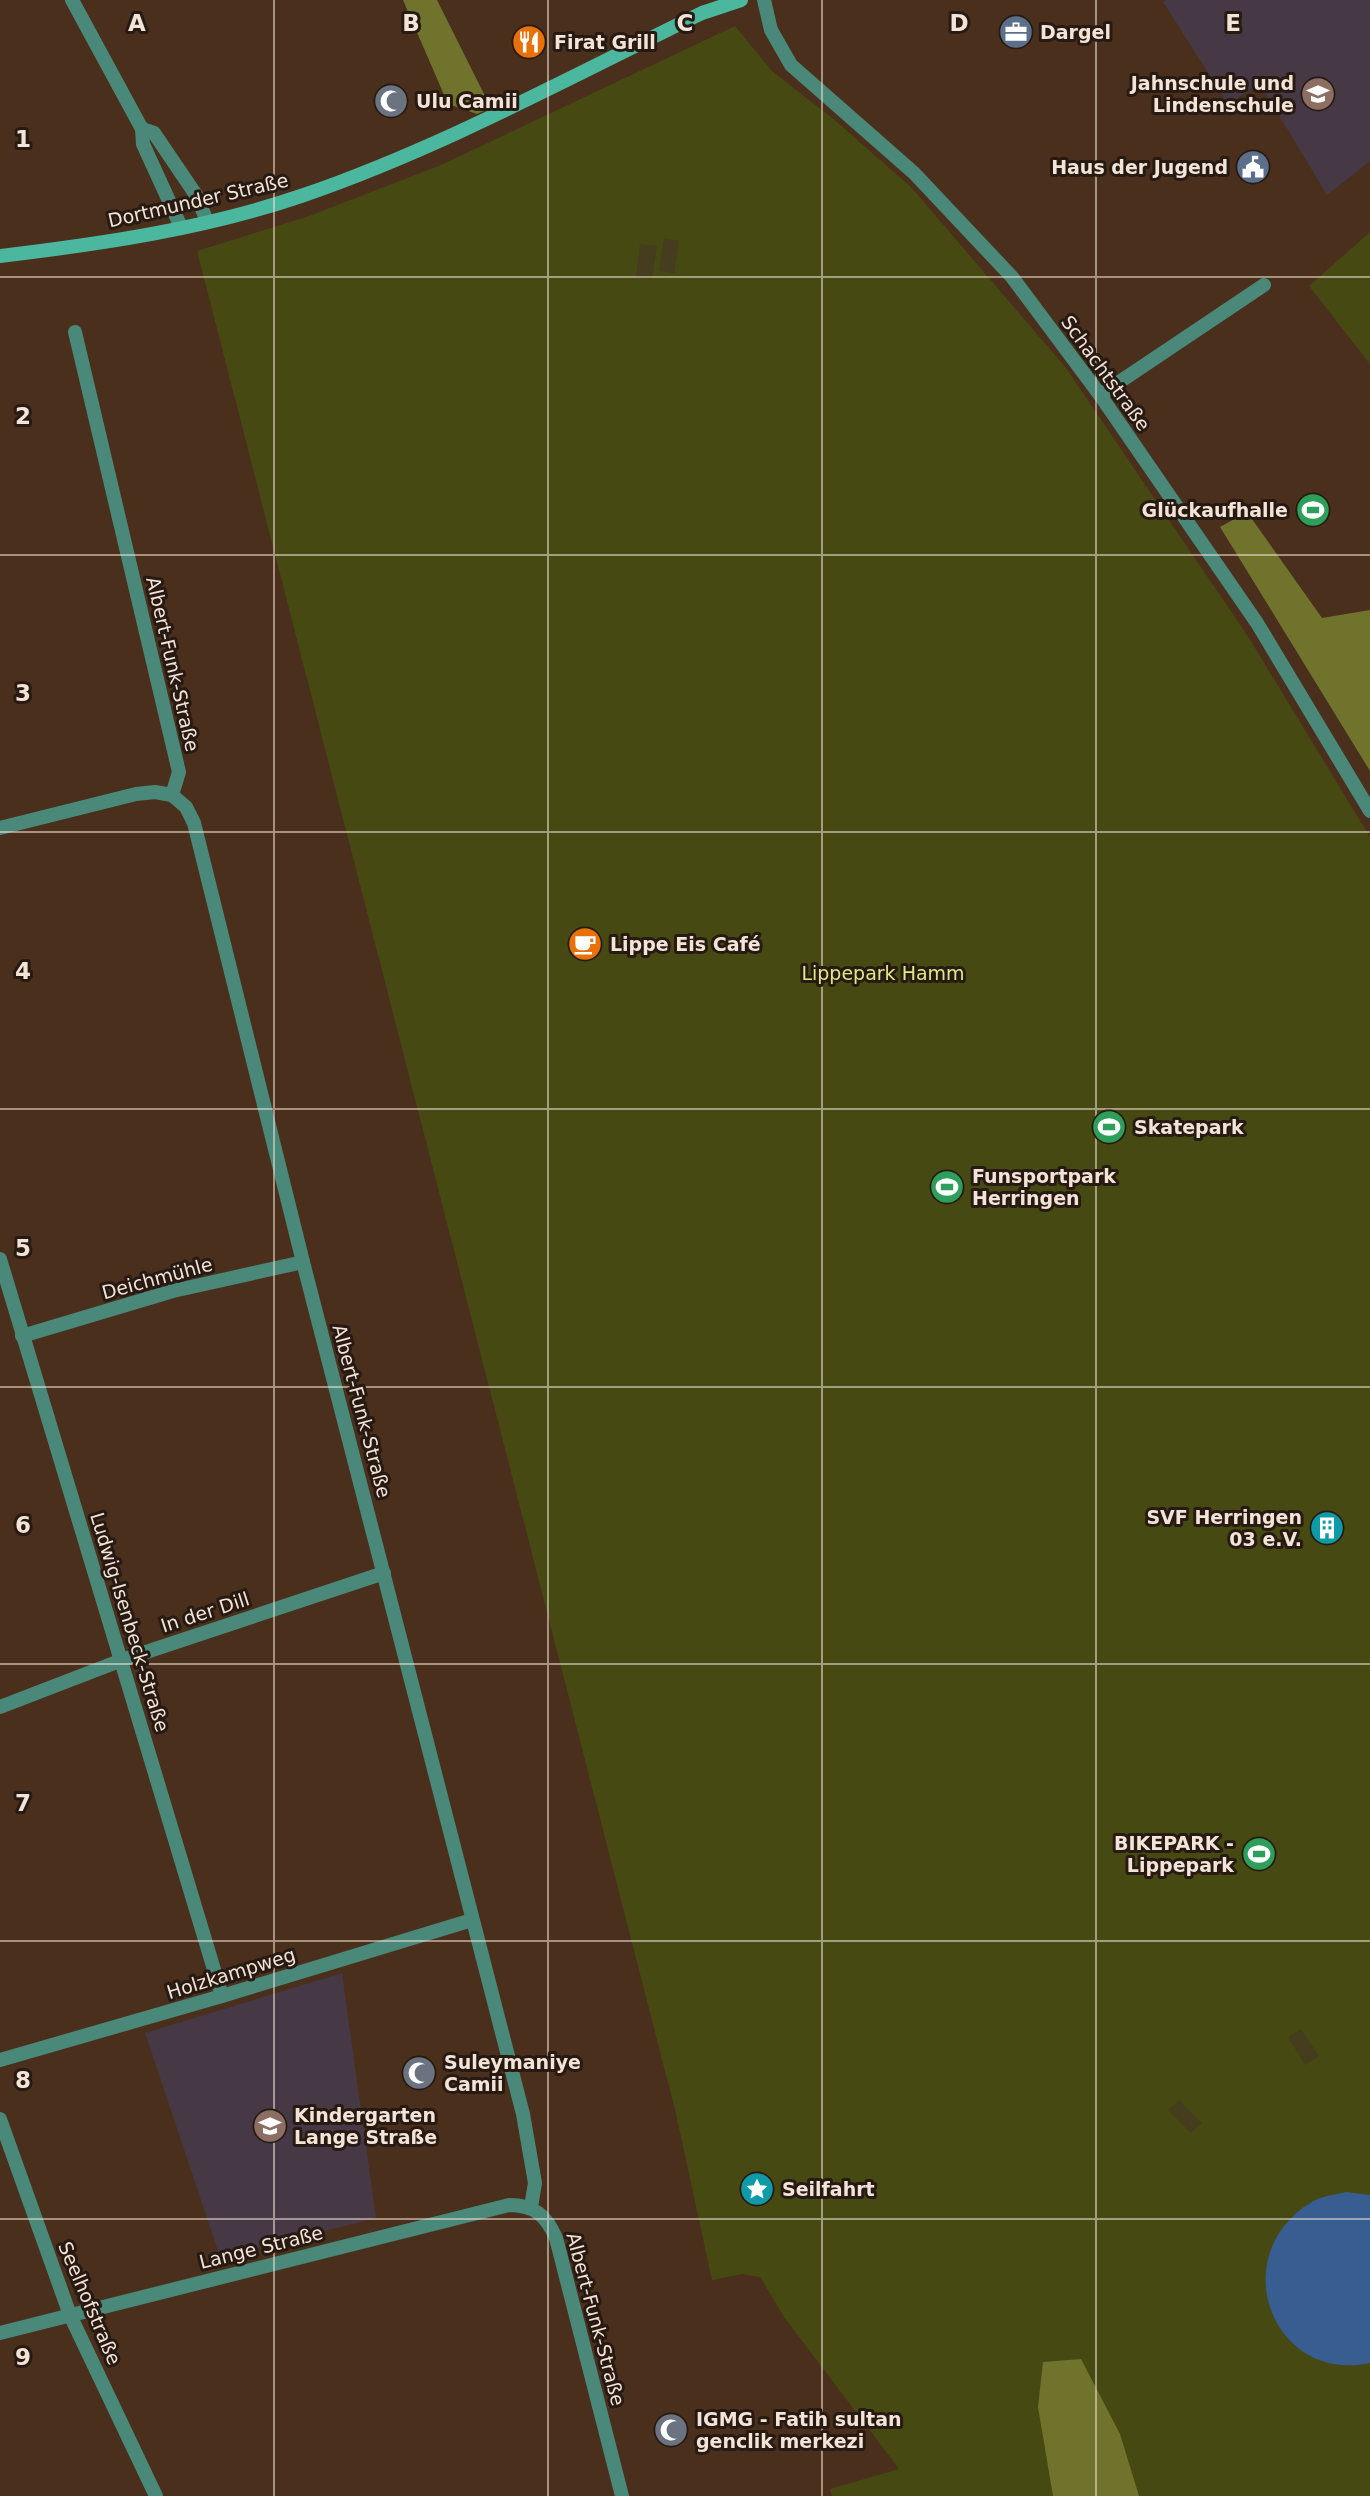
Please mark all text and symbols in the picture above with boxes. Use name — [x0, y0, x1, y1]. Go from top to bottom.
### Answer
text: A — [128, 10, 146, 36]
text: B — [402, 10, 420, 36]
text: C — [677, 10, 693, 36]
text: D — [949, 10, 969, 36]
text: E — [1225, 10, 1241, 36]
office icon: Dargel — [997, 13, 1035, 51]
place label: Dargel — [1040, 21, 1111, 43]
restaurant icon: Firat Grill — [510, 23, 548, 61]
place label: Firat Grill — [554, 31, 656, 53]
place label: Jahnschule und Lindenschule — [1129, 72, 1294, 116]
school or university icon: Jahnschule und Lindenschule — [1299, 75, 1337, 113]
mosque icon: Ulu Camii — [372, 82, 410, 120]
place label: Ulu Camii — [416, 90, 518, 112]
text: 1 — [15, 126, 31, 152]
public building icon: Haus der Jugend — [1234, 148, 1272, 186]
place label: Haus der Jugend — [1051, 156, 1228, 178]
street label: Dortmunder Straße — [106, 169, 290, 231]
street label: Schachtstraße — [1057, 311, 1155, 435]
text: 2 — [15, 403, 31, 429]
sports icon: Glückaufhalle — [1294, 491, 1332, 529]
place label: Glückaufhalle — [1142, 499, 1288, 521]
street label: Albert-Funk-Straße — [142, 575, 204, 753]
text: 3 — [15, 680, 31, 706]
cafe icon: Lippe Eis Café — [566, 925, 604, 963]
place label: Lippe Eis Café — [610, 933, 761, 955]
text: 4 — [15, 958, 31, 984]
park label: Lippepark Hamm — [801, 962, 965, 984]
sports icon: Skatepark — [1090, 1108, 1128, 1146]
place label: Skatepark — [1134, 1116, 1244, 1138]
place label: Funsportpark Herringen — [972, 1165, 1116, 1209]
sports icon: Funsportpark Herringen — [928, 1168, 966, 1206]
text: 5 — [15, 1235, 31, 1261]
street label: Deichmühle — [99, 1253, 215, 1303]
street label: Albert-Funk-Straße — [328, 1322, 396, 1500]
place label: SVF Herringen 03 e.V. — [1146, 1506, 1302, 1550]
building icon: SVF Herringen 03 e.V. — [1308, 1509, 1346, 1547]
street label: Ludwig-Isenbeck-Straße — [86, 1510, 174, 1734]
text: 6 — [15, 1512, 31, 1538]
street label: In der Dill — [158, 1587, 252, 1637]
text: 7 — [15, 1790, 31, 1816]
place label: BIKEPARK - Lippepark — [1114, 1832, 1234, 1876]
sports icon: BIKEPARK - Lippepark — [1240, 1835, 1278, 1873]
street label: Holzkampweg — [164, 1943, 298, 2003]
place label: Suleymaniye Camii — [444, 2051, 581, 2095]
mosque icon: Suleymaniye Camii — [400, 2054, 438, 2092]
text: 8 — [15, 2067, 31, 2093]
place label: Kindergarten Lange Straße — [294, 2104, 437, 2148]
school or university icon: Kindergarten Lange Straße — [251, 2107, 289, 2145]
place icon: Seilfahrt — [738, 2170, 776, 2208]
place label: Seilfahrt — [782, 2178, 875, 2200]
street label: Lange Straße — [197, 2221, 325, 2273]
street label: Albert-Funk-Straße — [562, 2230, 630, 2408]
street label: Seelhofstraße — [54, 2238, 126, 2368]
text: 9 — [15, 2344, 31, 2370]
place label: IGMG - Fatih sultan genclik merkezi — [696, 2408, 901, 2452]
mosque icon: IGMG - Fatih sultan genclik merkezi — [652, 2411, 690, 2449]

